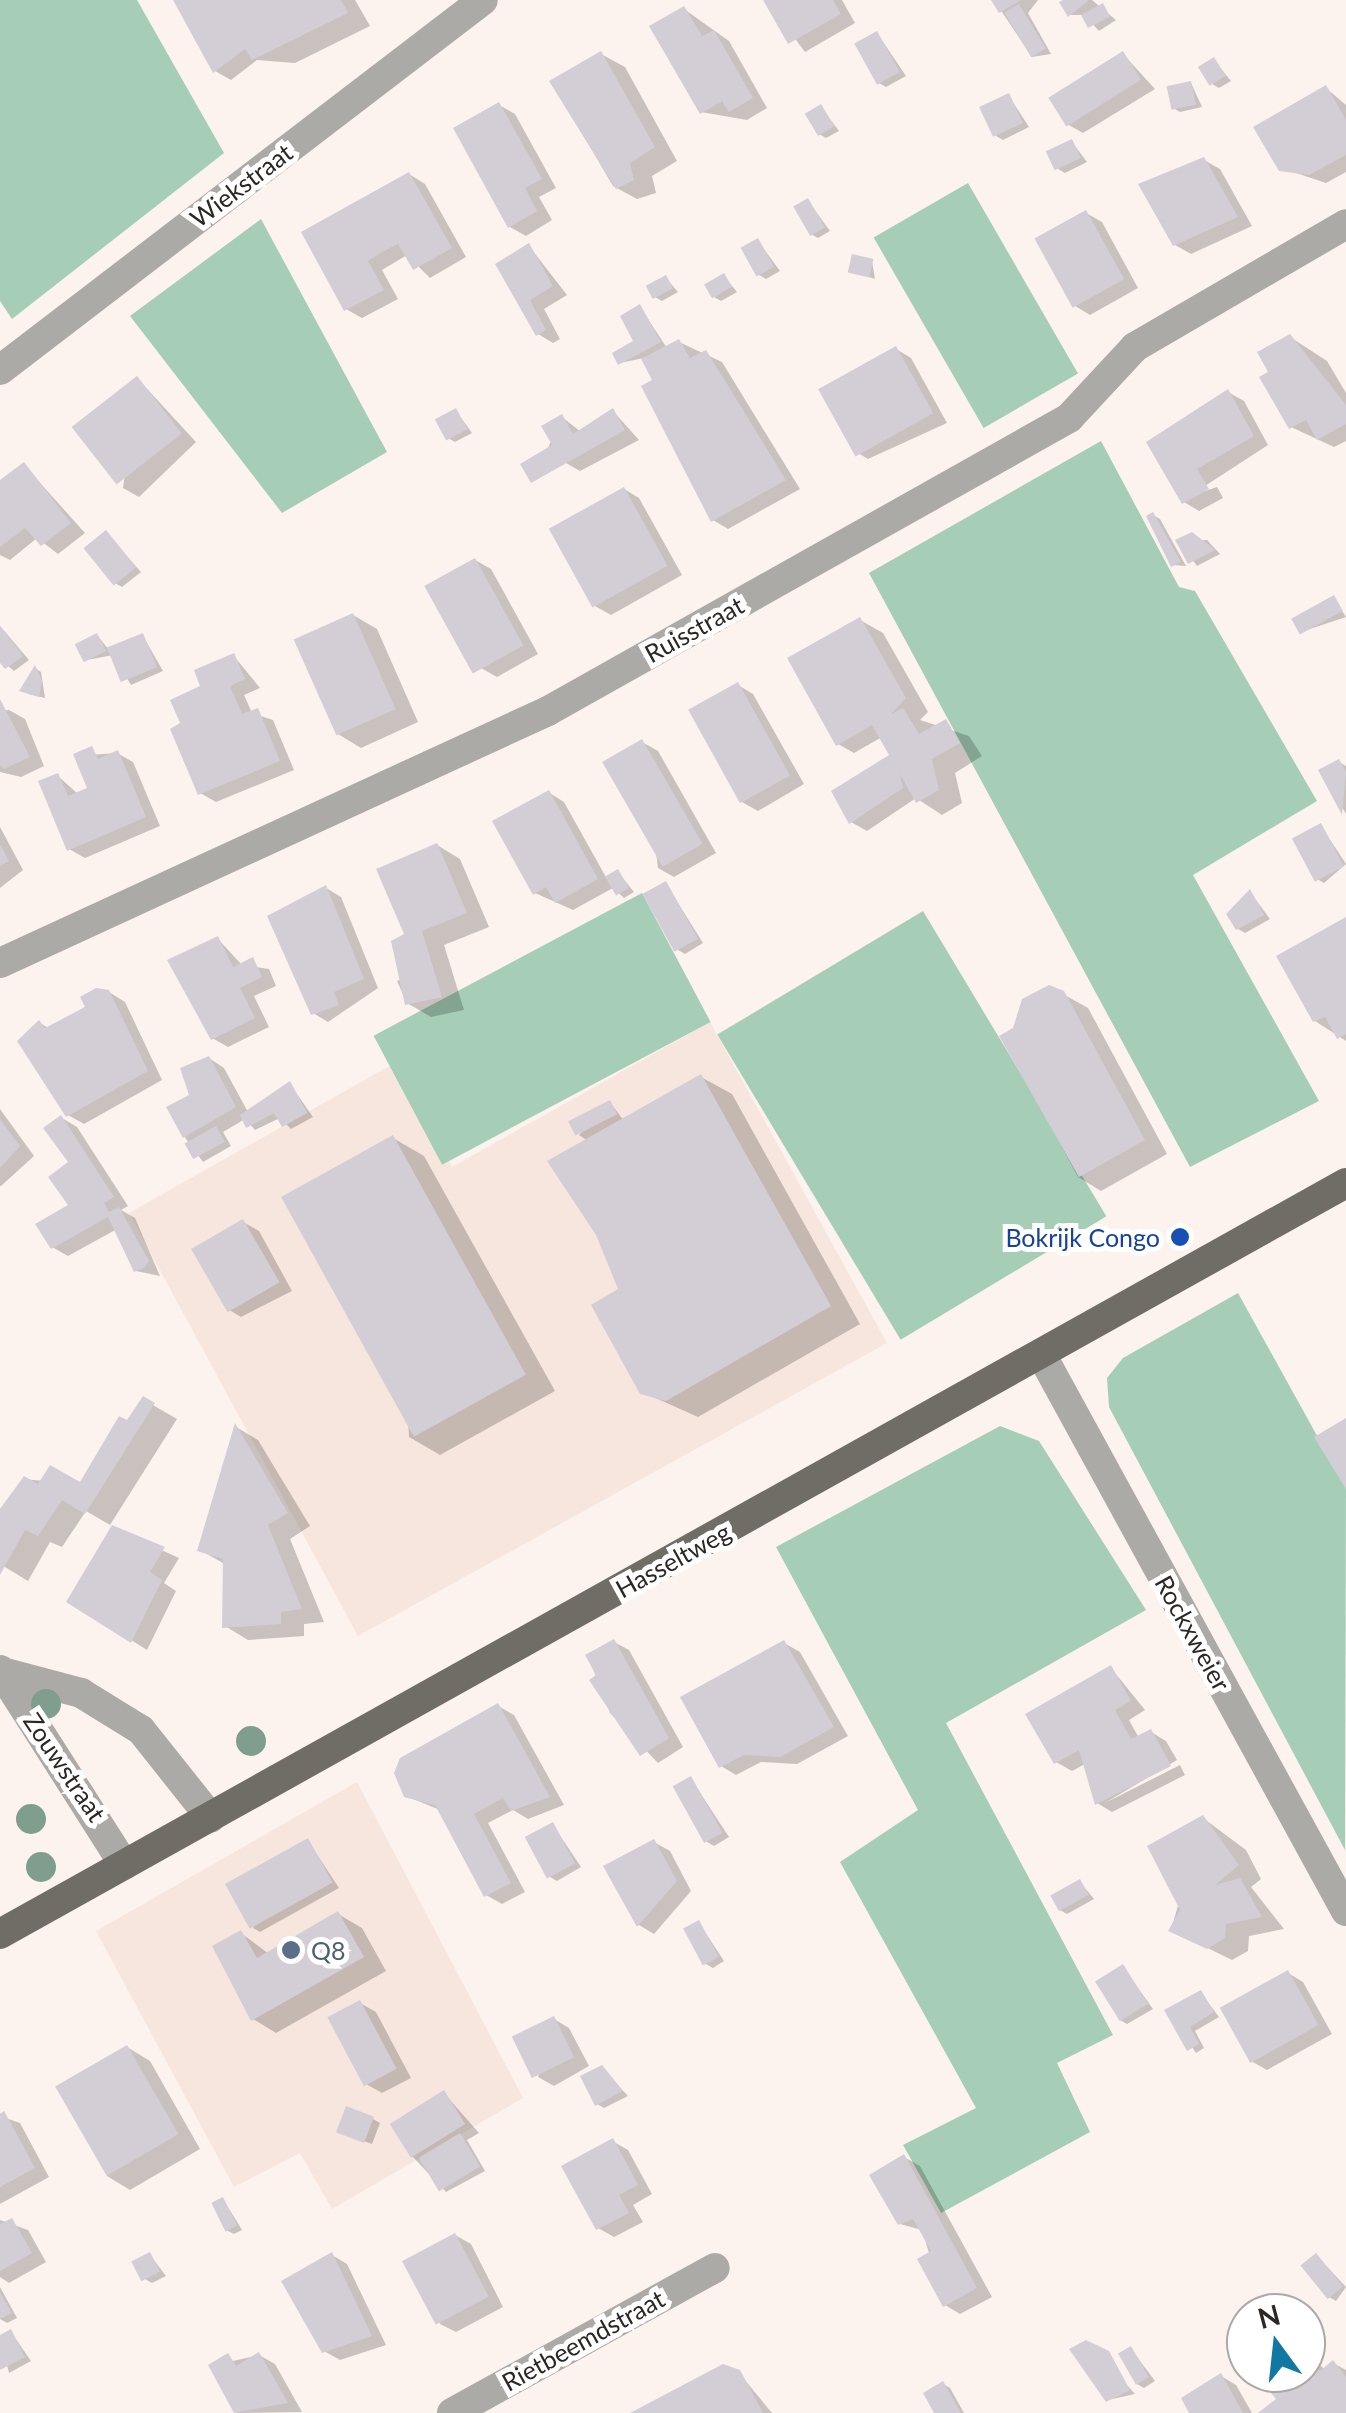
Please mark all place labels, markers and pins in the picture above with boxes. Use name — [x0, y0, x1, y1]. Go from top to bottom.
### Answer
place label: Bokrijk Congo — [1005, 1222, 1160, 1252]
marker: Bokrijk Congo — [1169, 1226, 1191, 1248]
place label: Q8 — [311, 1935, 346, 1965]
marker: Q8 — [280, 1939, 302, 1961]

